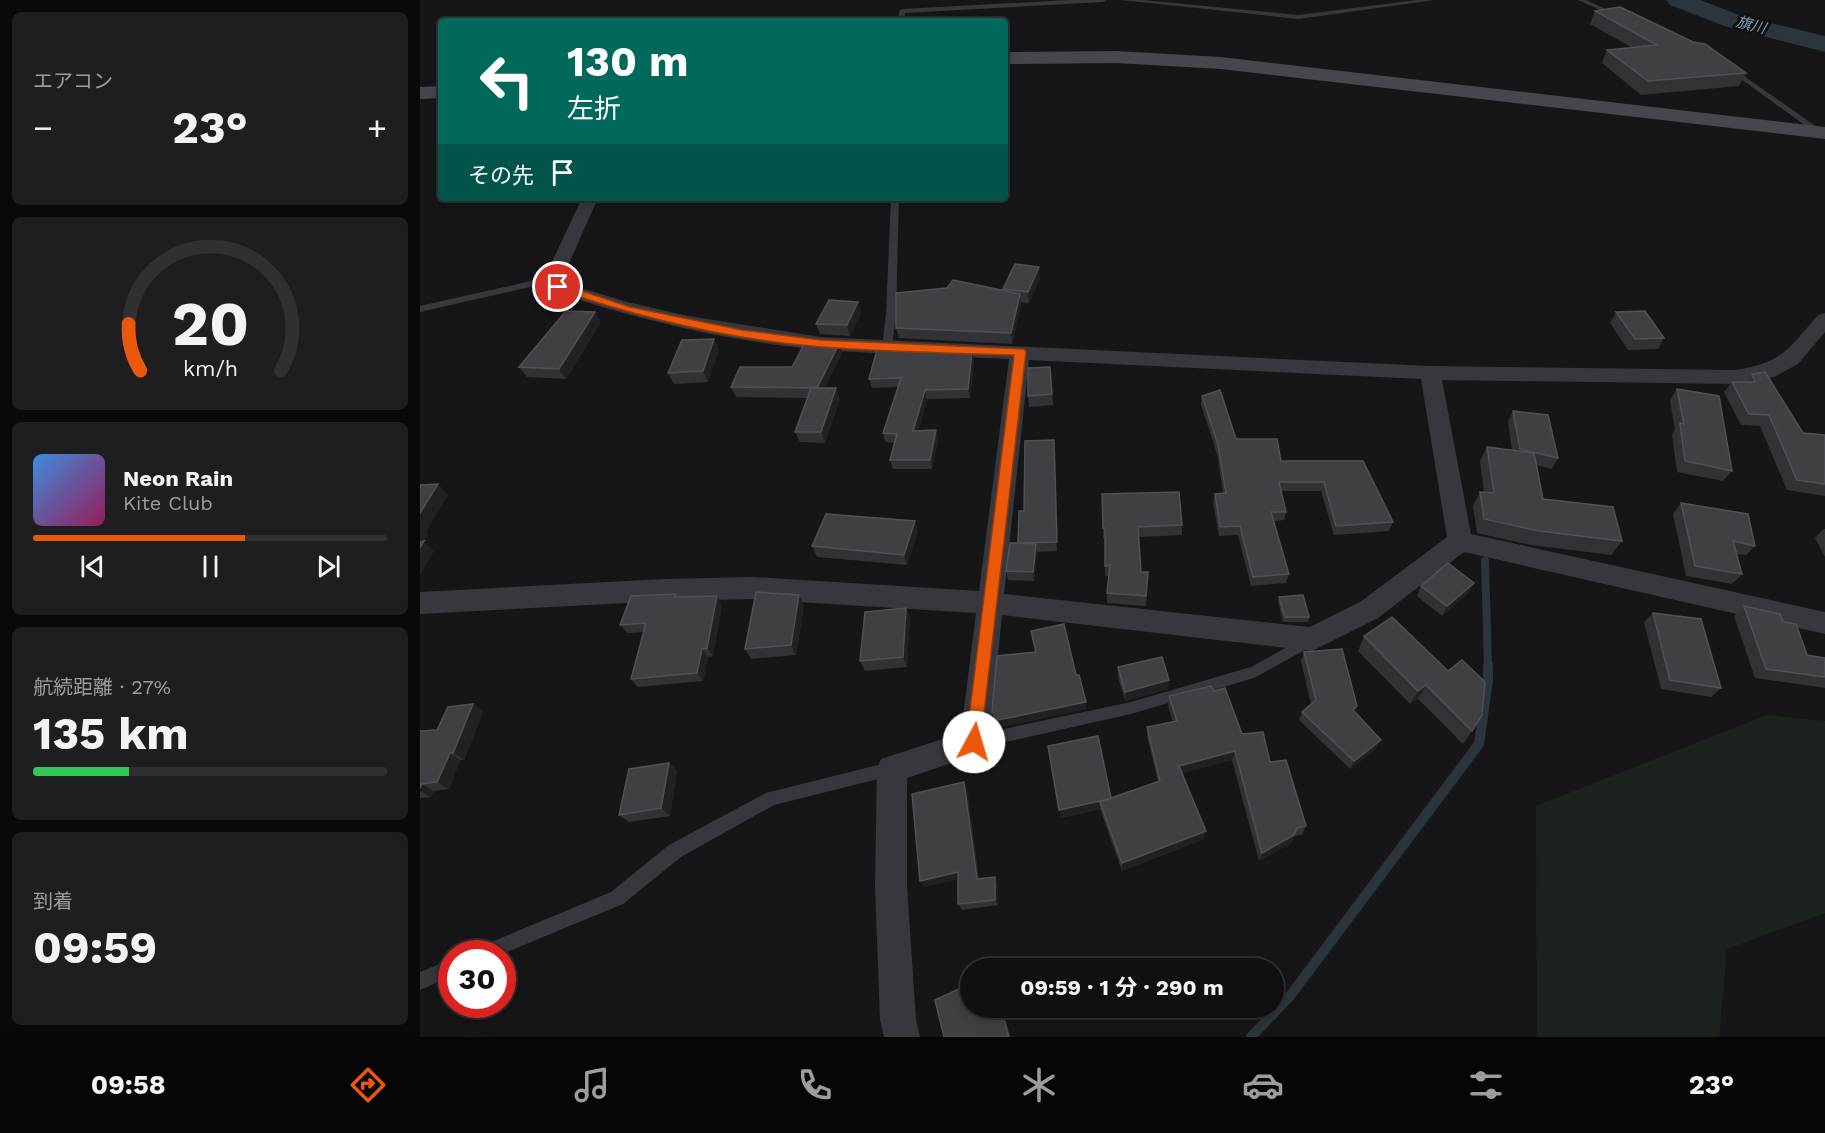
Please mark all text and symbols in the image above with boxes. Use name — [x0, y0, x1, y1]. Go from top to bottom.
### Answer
water label: 旗川 — [1734, 12, 1770, 38]
text: 130 m — [567, 37, 689, 86]
icon: left — [468, 42, 546, 120]
text: エアコン — [33, 69, 113, 93]
text: 左折 — [567, 93, 621, 125]
text: 23° — [172, 101, 248, 154]
text: − — [33, 108, 53, 147]
text: + — [367, 108, 387, 147]
icon: arrive — [546, 156, 579, 189]
text: その先 — [468, 163, 534, 188]
pin — [532, 261, 583, 312]
icon: arrive — [541, 270, 574, 303]
text: 20 — [171, 287, 249, 360]
text: km/h — [182, 356, 238, 381]
text: Neon Rain — [123, 466, 233, 491]
text: Kite Club — [123, 491, 213, 515]
icon: previous — [76, 550, 109, 583]
icon: pause — [194, 550, 227, 583]
icon: next — [312, 550, 345, 583]
text: 航続距離 · 27% — [33, 675, 171, 699]
text: 135 km — [33, 707, 189, 760]
position arrow — [942, 710, 1006, 774]
text: 到着 — [33, 889, 73, 913]
text: 09:59 — [33, 921, 157, 974]
speed limit sign: 30 — [438, 940, 516, 1018]
text: 09:59 · 1 分 · 290 m — [1020, 975, 1224, 1000]
icon: directions — [347, 1064, 389, 1106]
icon: music — [571, 1064, 613, 1106]
icon: phone — [794, 1064, 836, 1106]
icon: climate — [1018, 1064, 1060, 1106]
icon: car — [1242, 1064, 1284, 1106]
icon: filters — [1465, 1064, 1507, 1106]
text: 09:58 — [91, 1069, 166, 1101]
text: 23° — [1689, 1069, 1734, 1101]

